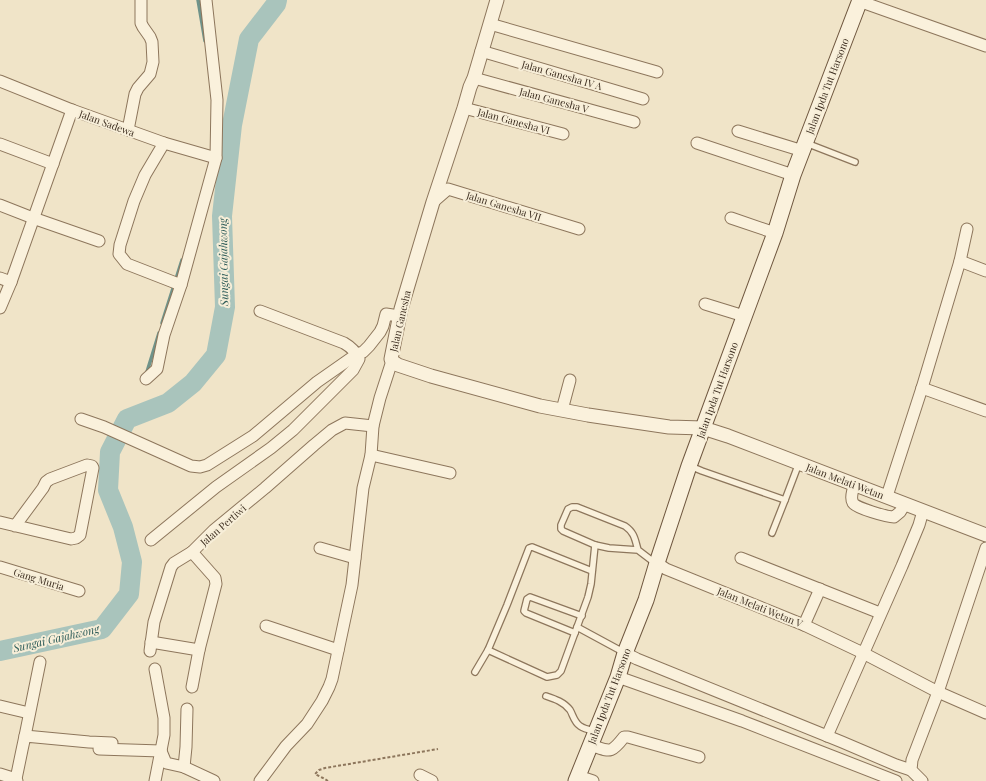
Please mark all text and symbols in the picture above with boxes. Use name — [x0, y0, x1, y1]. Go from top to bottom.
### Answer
street label: Jalan Ipda Tut Harsono — [802, 35, 852, 137]
street label: Jalan Ganesha IV A — [519, 57, 604, 93]
street label: Jalan Ganesha V — [517, 84, 591, 116]
street label: Jalan Ganesha VI — [475, 104, 552, 137]
street label: Jalan Sadewa — [76, 106, 137, 140]
street label: Jalan Ganesha VII — [464, 188, 543, 224]
water label: Sungai Gajahwong — [215, 217, 231, 307]
street label: Jalan Ganesha — [386, 289, 414, 354]
street label: Jalan Ipda Tut Harsono — [693, 339, 741, 441]
street label: Jalan Melati Wetan — [803, 459, 886, 502]
street label: Jalan Pertiwi — [196, 501, 249, 550]
street label: Gang Muria — [12, 565, 66, 593]
street label: Jalan Melati Wetan V — [714, 583, 805, 631]
water label: Sungai Gajahwong — [10, 621, 102, 655]
street label: Jalan Ipda Tut Harsono — [584, 645, 634, 747]

